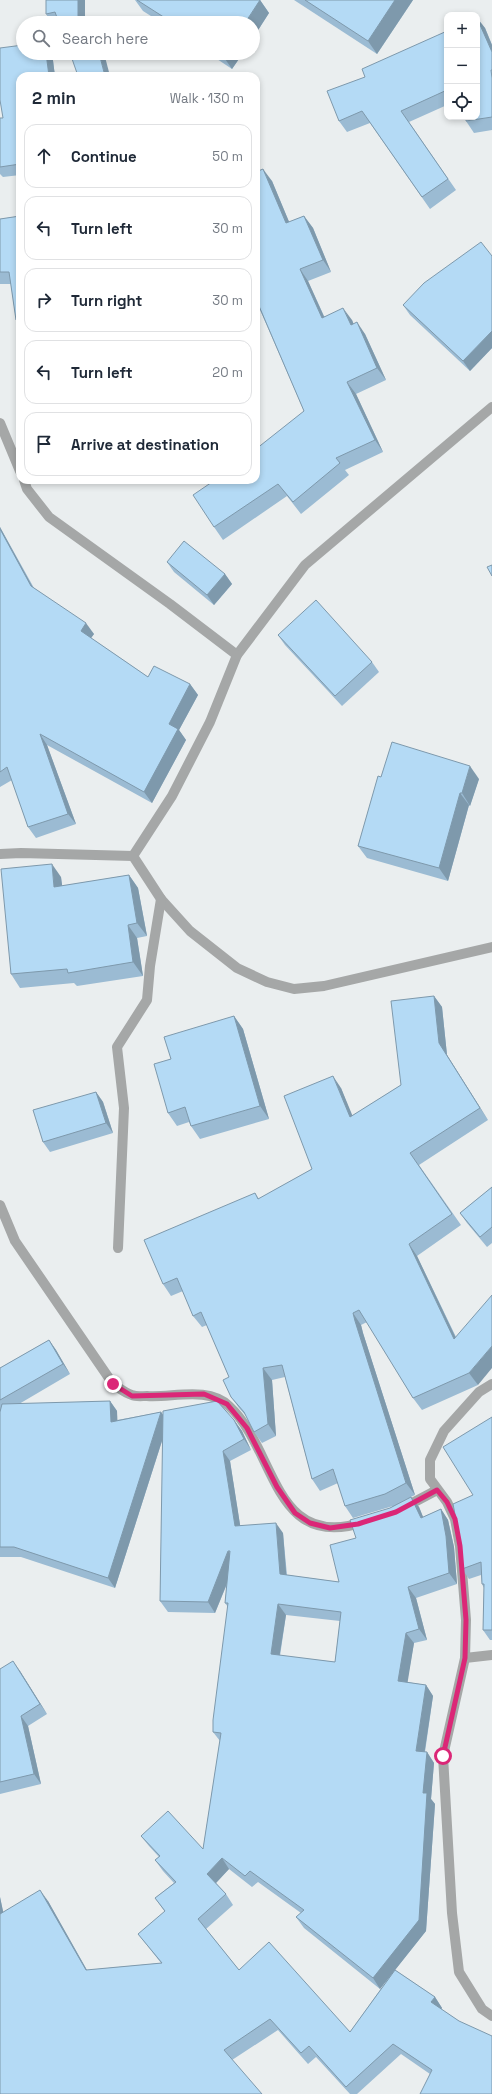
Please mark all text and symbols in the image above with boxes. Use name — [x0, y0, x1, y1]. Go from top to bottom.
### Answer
map controls — [444, 12, 480, 120]
button: + — [444, 12, 480, 48]
search box — [16, 16, 260, 60]
icon: search — [30, 27, 52, 49]
text: Search here — [62, 29, 148, 48]
button: − — [444, 48, 480, 84]
button: locate — [444, 84, 480, 120]
text: 2 min — [32, 87, 76, 109]
text: Walk · 130 m — [170, 90, 244, 107]
icon: ahead — [33, 145, 55, 167]
text: Continue — [71, 147, 137, 166]
text: 50 m — [212, 148, 243, 165]
icon: left — [33, 217, 55, 239]
text: Turn left — [71, 219, 133, 238]
text: 30 m — [212, 220, 243, 237]
icon: right — [33, 289, 55, 311]
text: Turn right — [71, 291, 142, 310]
text: 30 m — [212, 292, 243, 309]
icon: left — [33, 361, 55, 383]
text: Turn left — [71, 363, 133, 382]
text: 20 m — [212, 364, 243, 381]
icon: arrive — [33, 433, 55, 455]
text: Arrive at destination — [71, 435, 219, 454]
route end — [104, 1375, 122, 1393]
route start — [434, 1747, 452, 1765]

